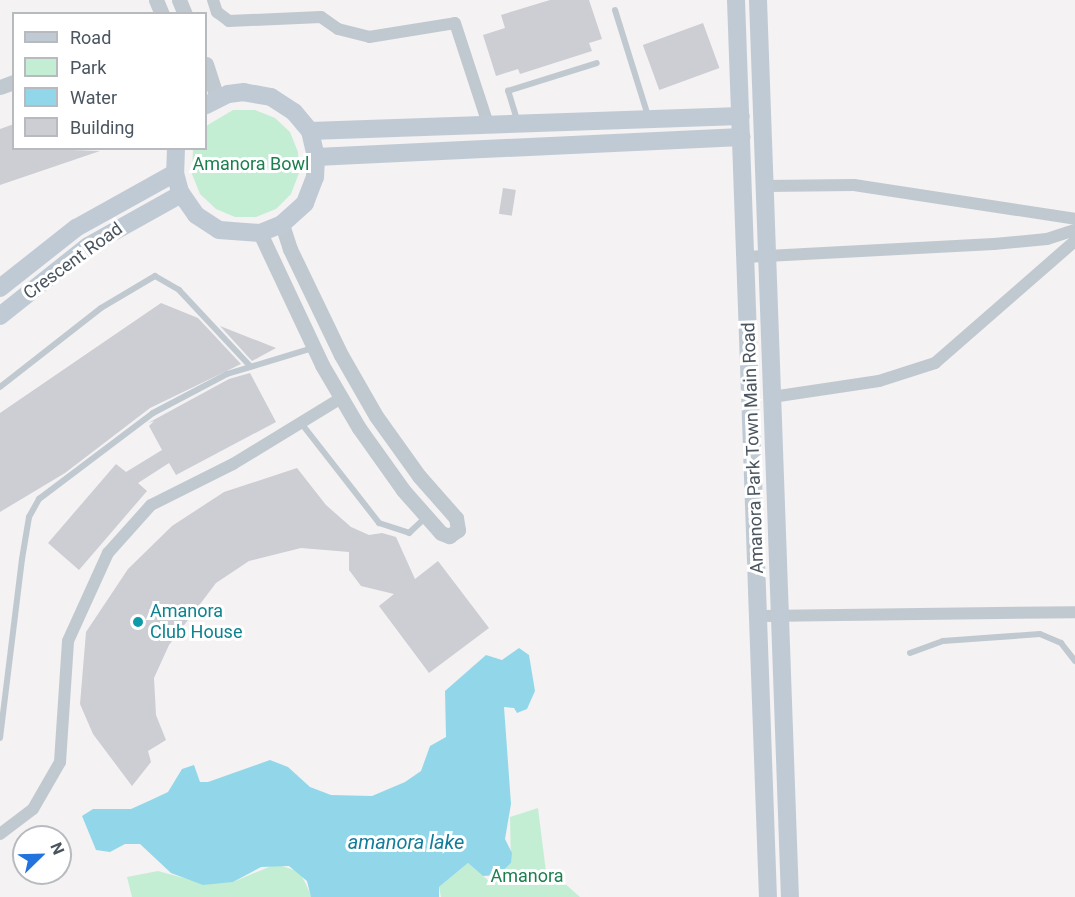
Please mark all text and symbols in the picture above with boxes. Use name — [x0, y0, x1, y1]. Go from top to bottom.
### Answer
legend — [12, 12, 207, 150]
text: Road — [70, 27, 111, 48]
text: Park — [70, 57, 106, 78]
text: Water — [70, 87, 117, 108]
text: Building — [70, 117, 134, 138]
park label: Amanora Bowl — [193, 153, 309, 175]
street label: Crescent Road — [19, 218, 127, 304]
street label: Amanora Park Town Main Road — [738, 322, 768, 574]
place label: Amanora Club House — [150, 601, 242, 644]
marker: Amanora Club House — [131, 615, 145, 629]
north arrow — [12, 825, 72, 885]
water label: amanora lake — [348, 830, 464, 854]
text: N — [46, 840, 68, 857]
park label: Amanora — [490, 865, 564, 887]

